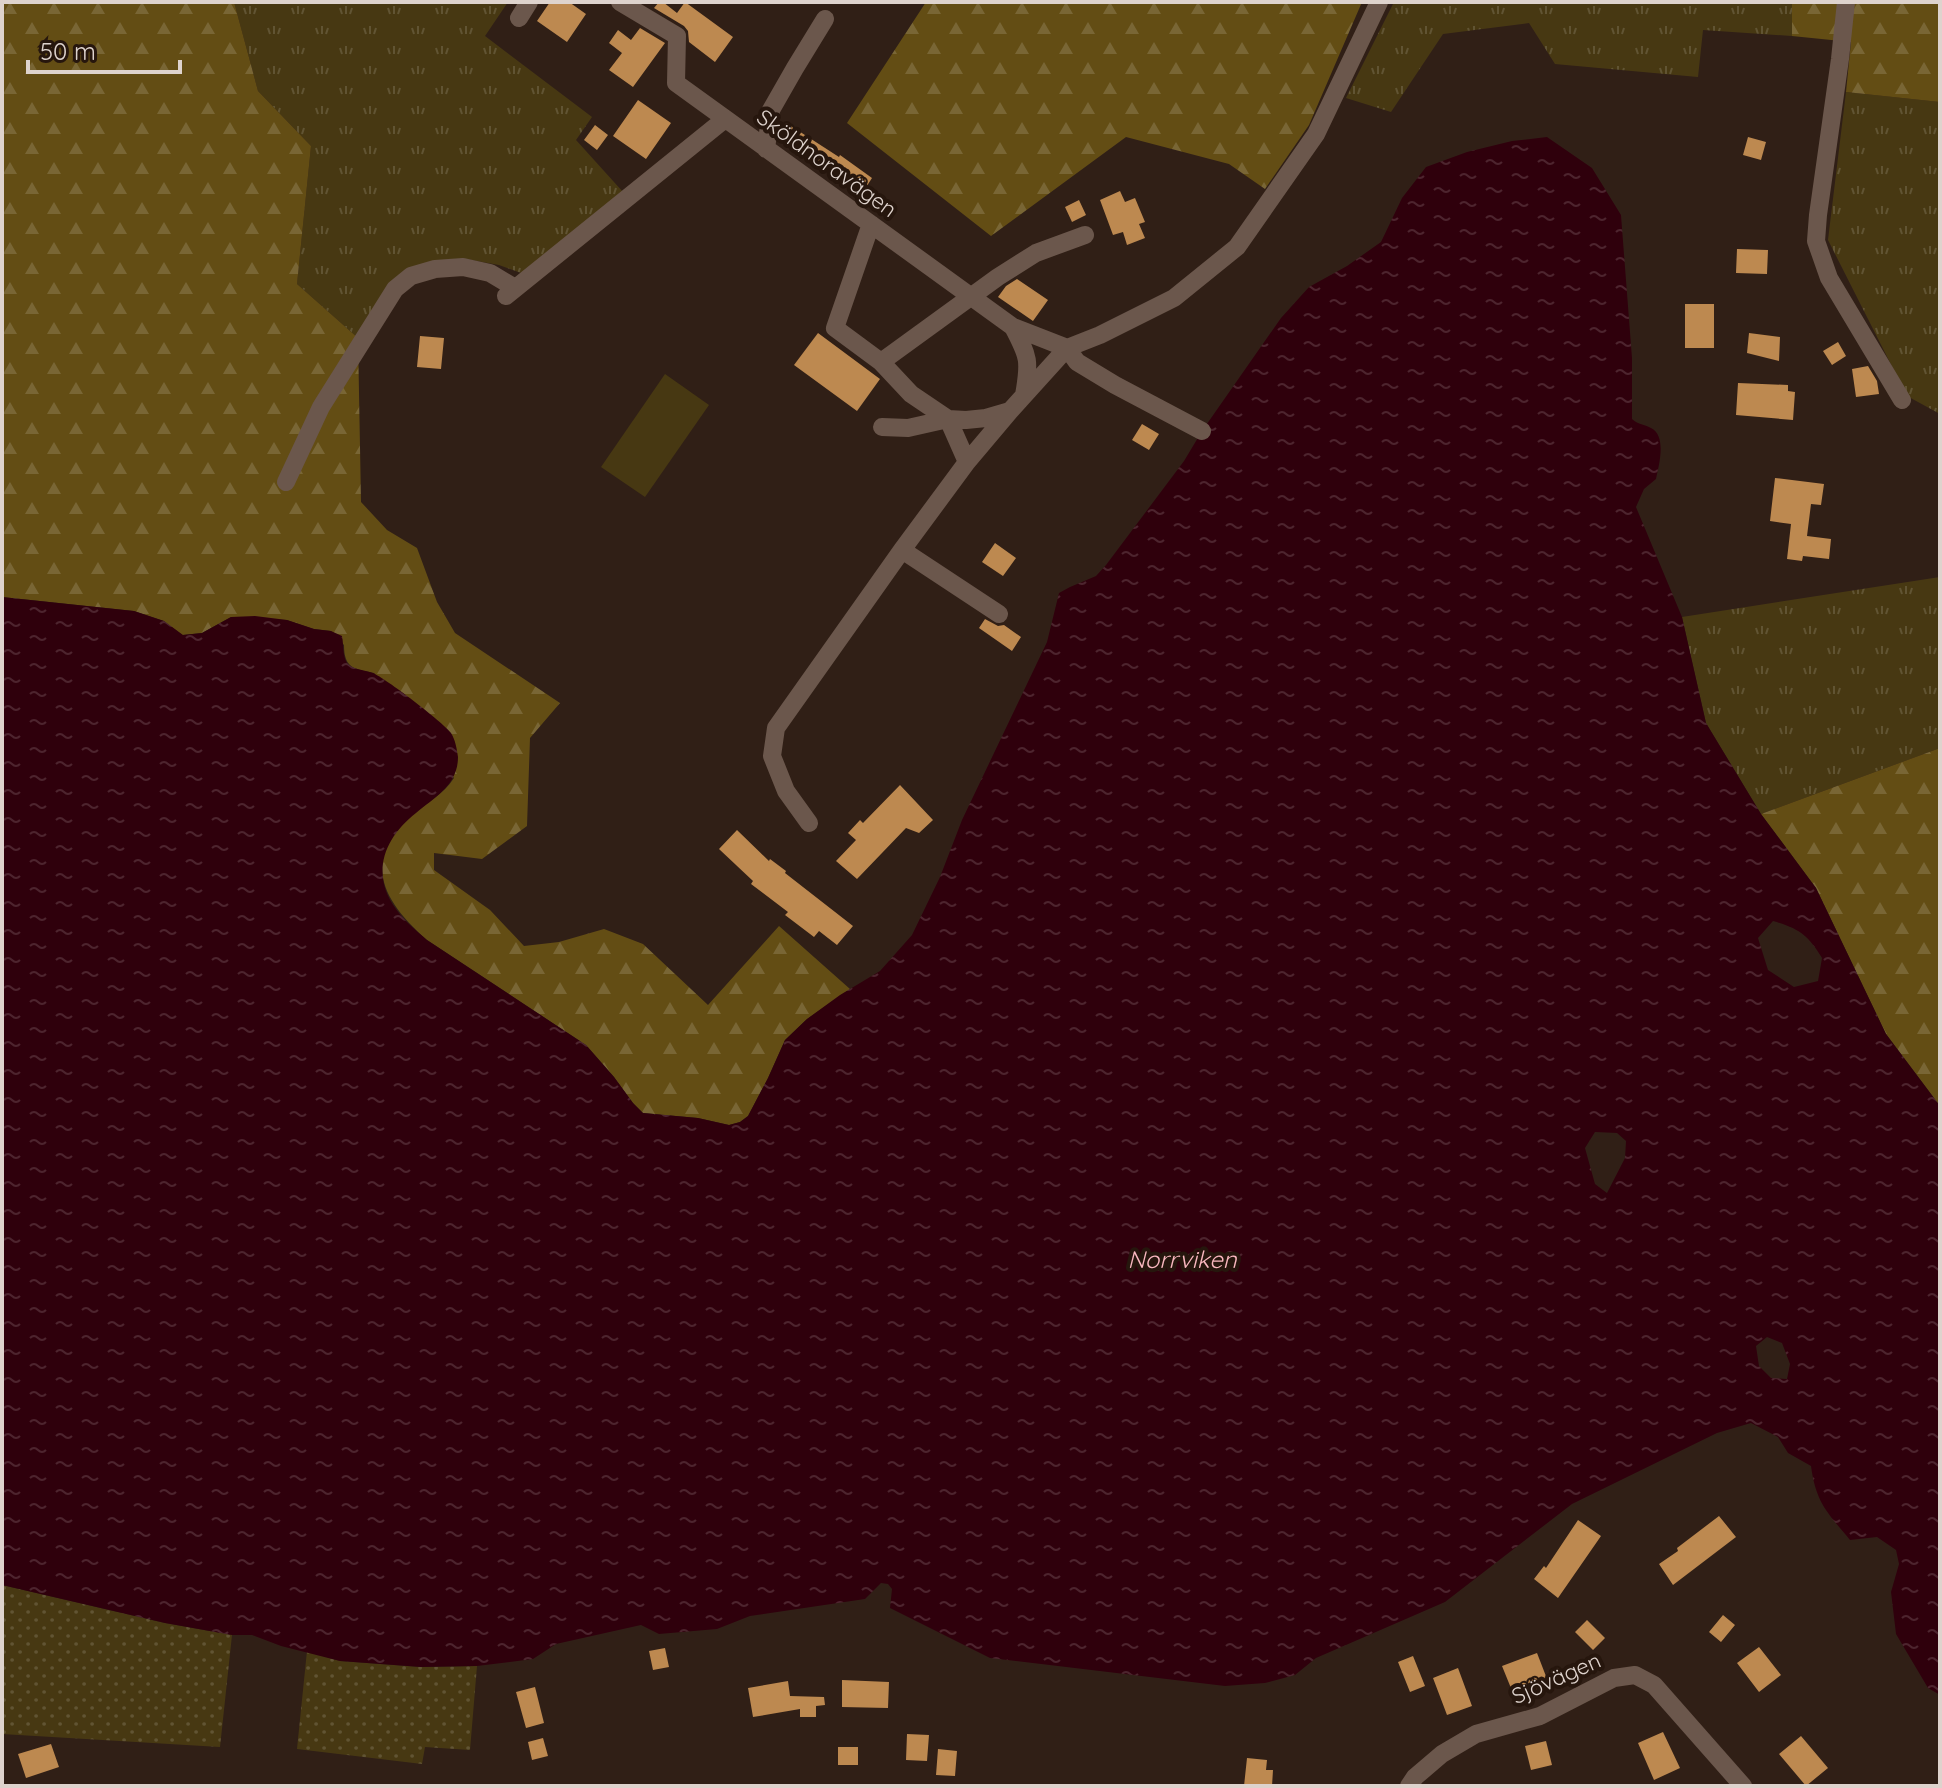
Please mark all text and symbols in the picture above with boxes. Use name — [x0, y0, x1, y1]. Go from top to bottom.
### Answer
scale bar — [28, 24, 180, 74]
text: 50 m — [40, 36, 96, 66]
street label: Sköldnoravägen — [752, 103, 902, 223]
water label: Norrviken — [1127, 1244, 1238, 1274]
street label: Sjövägen — [1507, 1646, 1605, 1710]

